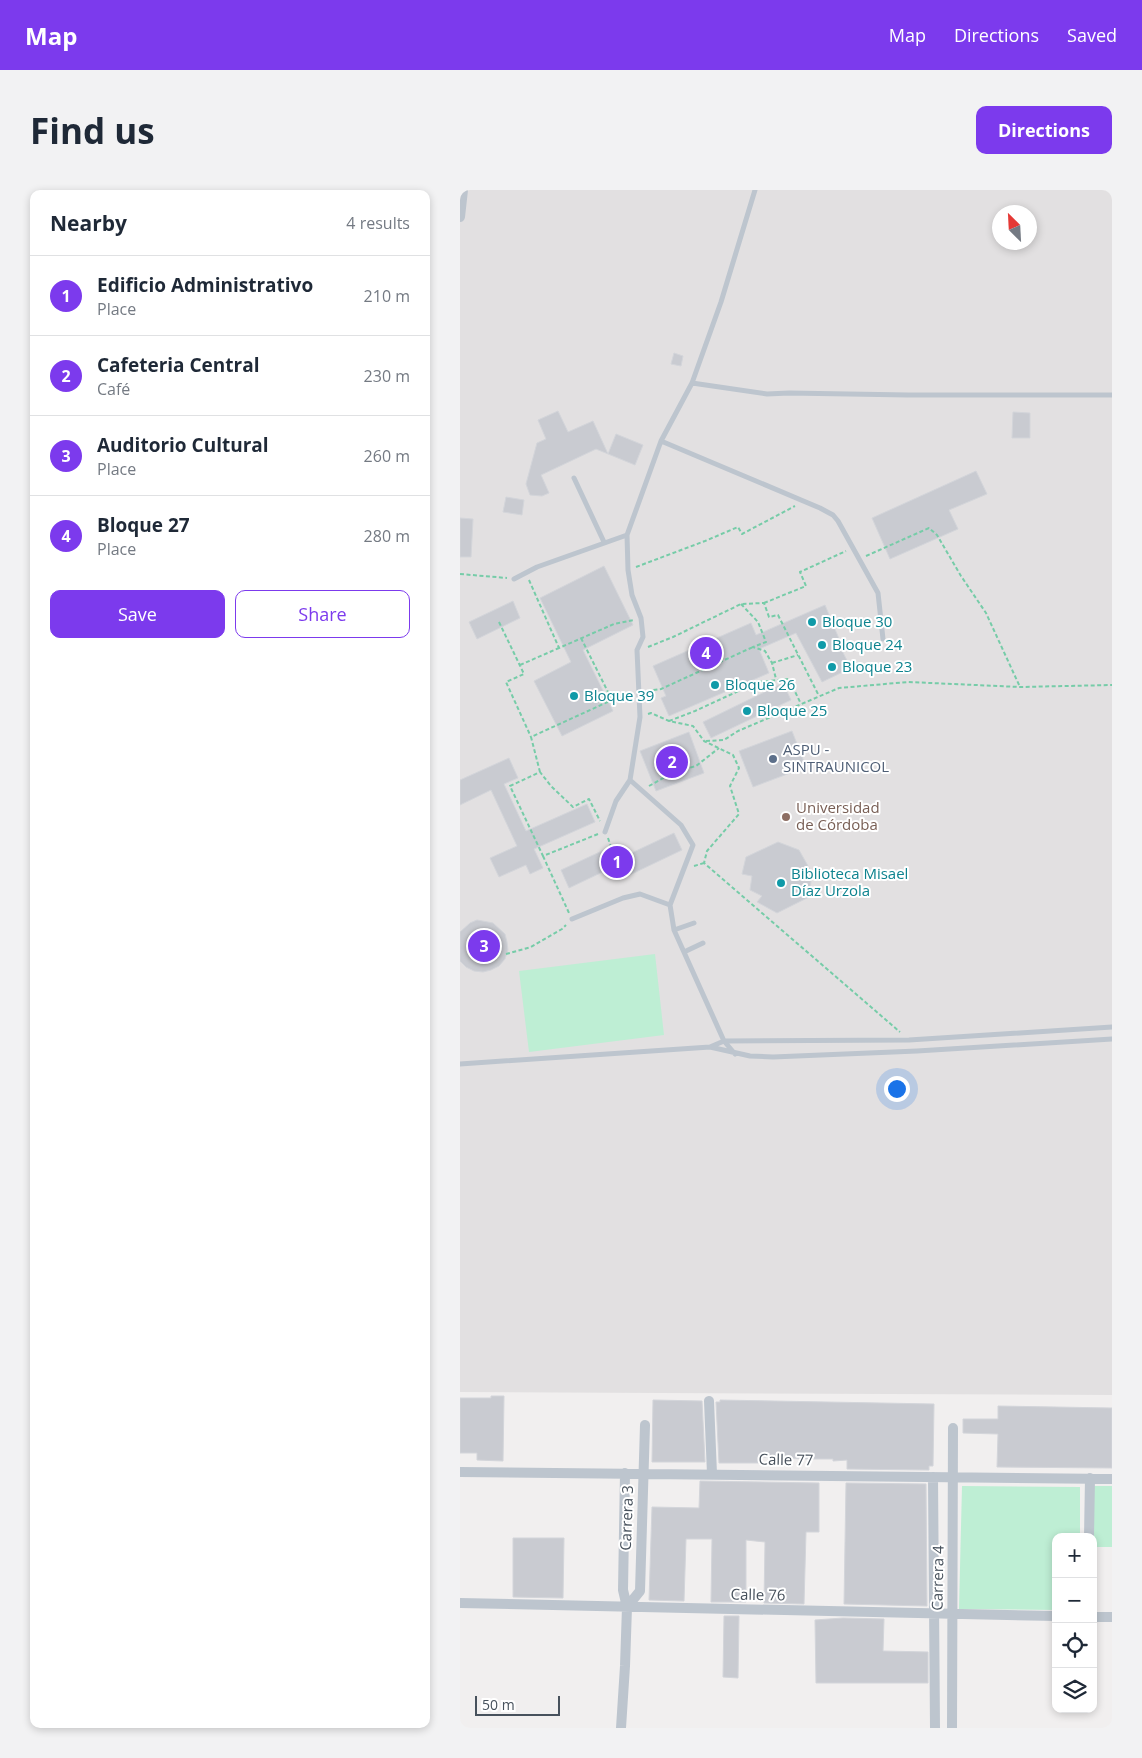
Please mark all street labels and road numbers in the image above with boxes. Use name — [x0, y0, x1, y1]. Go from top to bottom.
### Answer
street label: Calle 77 — [758, 1449, 814, 1469]
street label: Carrera 3 — [615, 1485, 637, 1551]
street label: Carrera 4 — [926, 1545, 948, 1611]
street label: Calle 76 — [730, 1584, 786, 1604]

